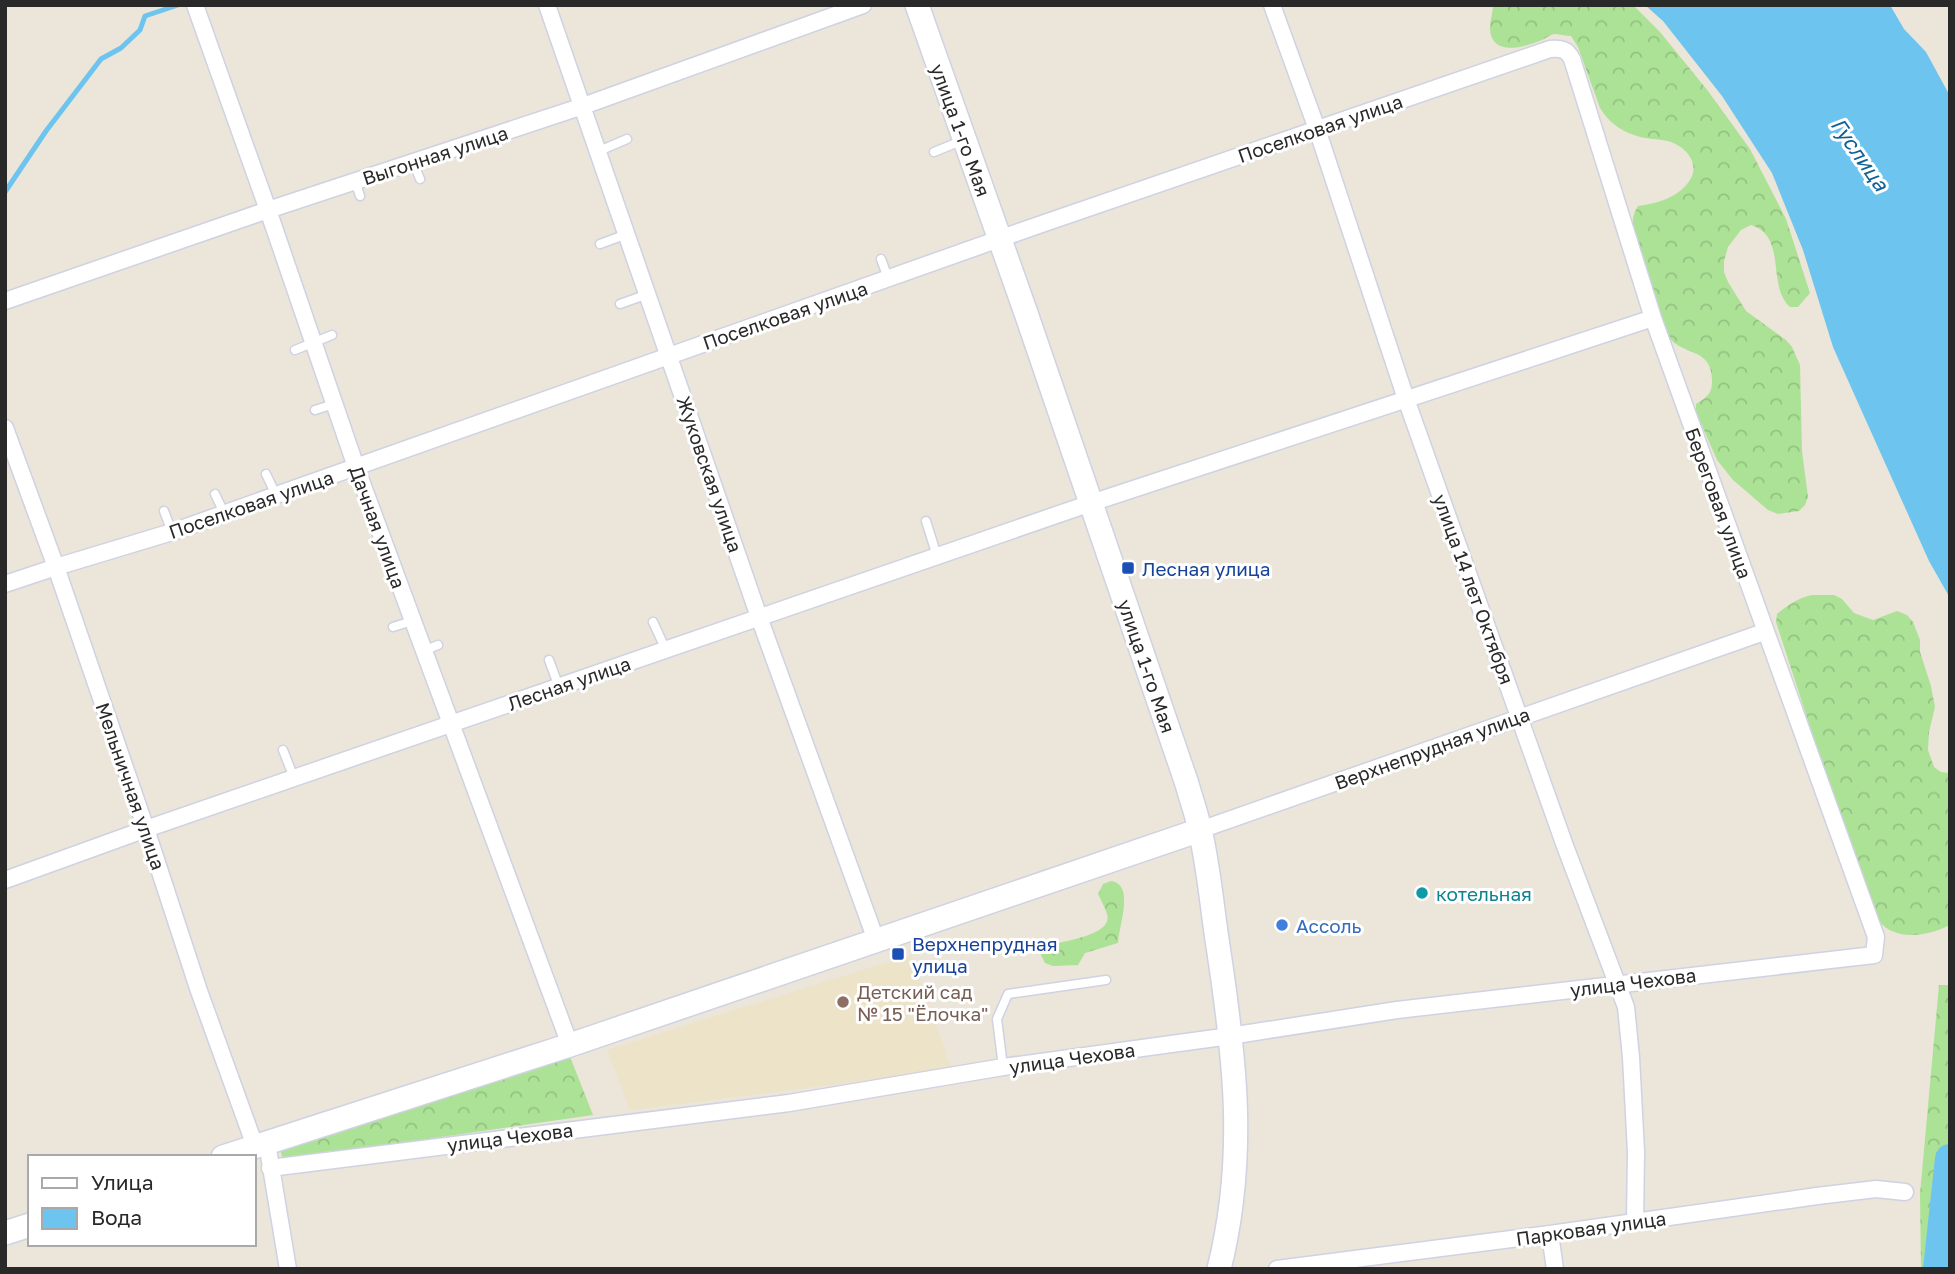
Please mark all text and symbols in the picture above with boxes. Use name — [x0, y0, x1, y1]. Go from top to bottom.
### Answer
street label: улица 1-го Мая — [926, 61, 996, 199]
street label: Поселковая улица — [1235, 89, 1405, 167]
water label: Гуслица — [1826, 113, 1895, 196]
street label: Выгонная улица — [359, 121, 511, 189]
street label: Поселковая улица — [700, 276, 870, 354]
street label: Жуковская улица — [672, 393, 748, 555]
street label: Береговая улица — [1681, 424, 1757, 582]
street label: Дачная улица — [345, 463, 411, 591]
street label: Поселковая улица — [166, 465, 336, 543]
street label: улица 14 лет Октября — [1429, 491, 1519, 687]
place label: Лесная улица — [1142, 557, 1271, 580]
marker: Лесная улица — [1120, 560, 1136, 576]
street label: улица 1-го Мая — [1113, 596, 1181, 736]
street label: Лесная улица — [504, 651, 634, 715]
street label: Мельничная улица — [92, 699, 170, 873]
street label: Верхнепрудная улица — [1331, 702, 1533, 794]
place label: котельная — [1436, 882, 1532, 905]
marker: котельная — [1414, 885, 1430, 901]
place label: Ассоль — [1296, 914, 1362, 937]
marker: Ассоль — [1274, 917, 1290, 933]
place label: Верхнепрудная улица — [912, 932, 1058, 977]
marker: Верхнепрудная улица — [890, 946, 906, 962]
street label: улица Чехова — [1569, 963, 1697, 1001]
place label: Детский сад № 15 "Ёлочка" — [857, 980, 988, 1025]
marker: Детский сад № 15 "Ёлочка" — [835, 994, 851, 1010]
street label: улица Чехова — [1008, 1038, 1136, 1078]
street label: улица Чехова — [446, 1118, 574, 1156]
legend — [28, 1155, 256, 1246]
text: Улица — [91, 1169, 154, 1195]
text: Вода — [91, 1204, 142, 1230]
street label: Парковая улица — [1514, 1206, 1668, 1250]

